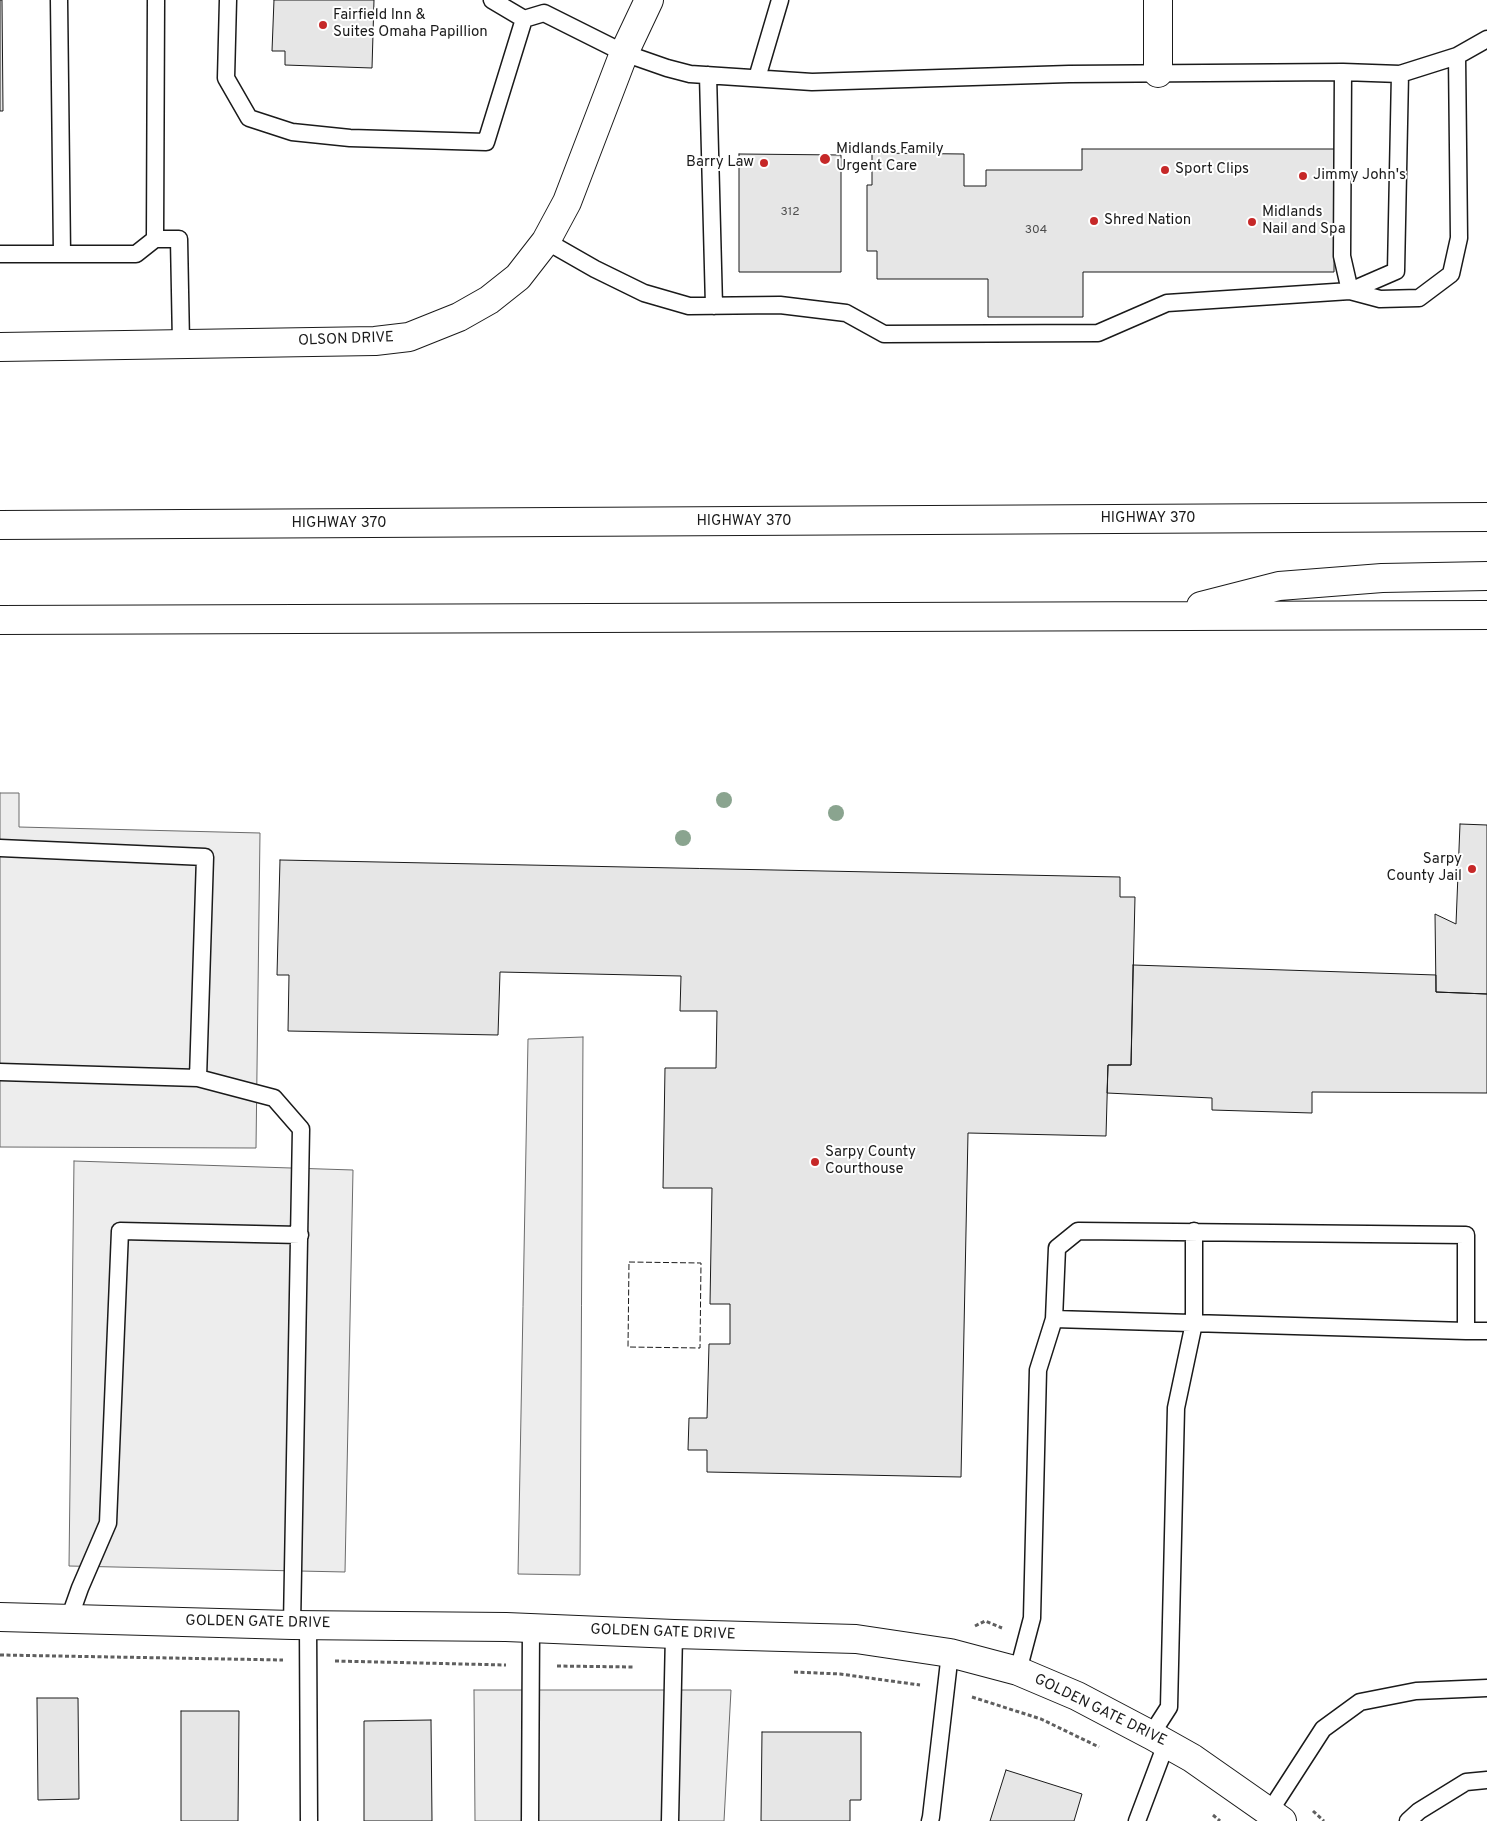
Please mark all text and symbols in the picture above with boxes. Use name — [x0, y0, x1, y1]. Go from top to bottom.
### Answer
place label: Fairfield Inn & Suites Omaha Papillion — [333, 7, 488, 42]
marker: Fairfield Inn & Suites Omaha Papillion — [317, 19, 329, 31]
place label: Midlands Family Urgent Care — [836, 141, 944, 176]
marker: Midlands Family Urgent Care — [818, 152, 832, 166]
place label: Barry Law — [686, 154, 754, 172]
marker: Barry Law — [758, 157, 770, 169]
place label: Sport Clips — [1175, 161, 1249, 179]
marker: Sport Clips — [1159, 164, 1171, 176]
place label: Jimmy John's — [1313, 167, 1406, 185]
marker: Jimmy John's — [1297, 170, 1309, 182]
place label: Midlands Nail and Spa — [1262, 204, 1346, 239]
house number: 312 — [780, 206, 800, 220]
place label: Shred Nation — [1104, 212, 1191, 230]
marker: Shred Nation — [1088, 215, 1100, 227]
marker: Midlands Nail and Spa — [1246, 216, 1258, 228]
house number: 304 — [1025, 224, 1047, 238]
street label: OLSON DRIVE — [298, 329, 394, 351]
street label: HIGHWAY 370 — [1100, 510, 1196, 528]
street label: HIGHWAY 370 — [696, 513, 792, 531]
street label: HIGHWAY 370 — [291, 515, 387, 533]
place label: Sarpy County Jail — [1386, 851, 1462, 886]
marker: Sarpy County Jail — [1466, 863, 1478, 875]
place label: Sarpy County Courthouse — [825, 1144, 916, 1179]
marker: Sarpy County Courthouse — [809, 1156, 821, 1168]
street label: GOLDEN GATE DRIVE — [185, 1613, 331, 1633]
street label: GOLDEN GATE DRIVE — [590, 1621, 736, 1645]
street label: GOLDEN GATE DRIVE — [1031, 1671, 1169, 1751]

